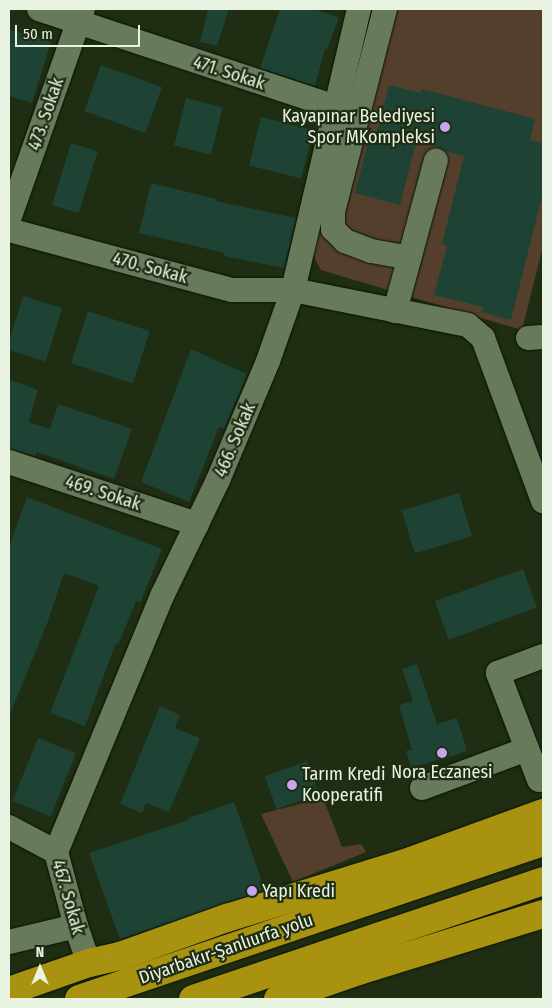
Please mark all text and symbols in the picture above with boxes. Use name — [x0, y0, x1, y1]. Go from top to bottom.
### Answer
scale bar — [18, 15, 142, 47]
text: 50 m — [23, 25, 53, 43]
street label: 471. Sokak — [190, 51, 268, 95]
street label: 473. Sokak — [24, 75, 68, 153]
place label: Kayapınar Belediyesi Spor MKompleksi — [282, 106, 435, 148]
marker: Kayapınar Belediyesi Spor MKompleksi — [439, 121, 451, 133]
street label: 470. Sokak — [110, 248, 190, 288]
street label: 466. Sokak — [210, 400, 260, 480]
street label: 469. Sokak — [63, 471, 143, 515]
marker: Nora Eczanesi — [436, 747, 448, 759]
place label: Nora Eczanesi — [391, 761, 493, 783]
place label: Tarım Kredi Kooperatifi — [302, 764, 386, 806]
marker: Tarım Kredi Kooperatifi — [286, 779, 298, 791]
street label: 467. Sokak — [47, 857, 89, 937]
place label: Yapı Kredi — [262, 880, 335, 902]
marker: Yapı Kredi — [246, 885, 258, 897]
street label: Diyarbakır-Şanlıurfa yolu — [136, 909, 316, 989]
north arrow — [15, 943, 65, 993]
text: N — [36, 944, 44, 961]

